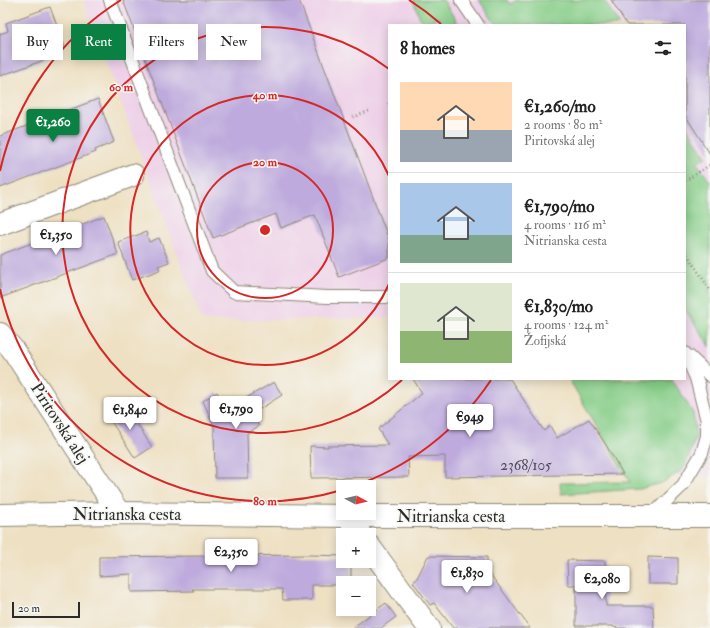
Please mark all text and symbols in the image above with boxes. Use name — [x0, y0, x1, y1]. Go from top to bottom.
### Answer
chip: Buy — [12, 24, 63, 60]
chip: Rent — [71, 24, 126, 60]
chip: Filters — [134, 24, 198, 60]
chip: New — [206, 24, 261, 60]
icon: filters — [652, 37, 674, 59]
text: 8 homes — [400, 38, 455, 59]
text: 60 m — [109, 80, 134, 95]
text: 40 m — [252, 88, 278, 103]
text: €1,260/mo — [524, 96, 596, 117]
icon: home — [432, 98, 480, 146]
pin: €1,260 — [20, 109, 86, 143]
text: €1,260 — [35, 114, 71, 130]
text: 2 rooms · 80 m² — [524, 117, 602, 133]
text: Piritovská alej — [524, 133, 595, 149]
text: 20 m — [253, 155, 278, 170]
text: €1,790/mo — [524, 196, 594, 217]
icon: home — [432, 199, 480, 247]
text: 4 rooms · 116 m² — [524, 217, 606, 233]
pin: €1,350 — [23, 222, 89, 256]
centre of rings — [258, 223, 272, 237]
text: €1,350 — [40, 227, 72, 243]
text: Nitrianska cesta — [524, 233, 607, 249]
text: €1,830/mo — [524, 296, 593, 317]
icon: home — [432, 299, 480, 347]
text: 4 rooms · 124 m² — [524, 317, 608, 333]
text: Žofijská — [524, 333, 566, 349]
street label: Piritovská alej — [26, 378, 94, 468]
pin: €1,790 — [203, 396, 269, 430]
pin: €1,840 — [97, 397, 163, 431]
text: €1,790 — [219, 401, 253, 417]
text: €1,840 — [112, 402, 148, 418]
pin: €949 — [446, 404, 494, 438]
text: €949 — [456, 409, 484, 425]
house number: 2368/105 — [500, 456, 552, 475]
north arrow — [336, 480, 376, 520]
map controls — [336, 480, 376, 616]
text: 80 m — [253, 494, 277, 509]
street label: Nitrianska cesta — [73, 504, 182, 525]
street label: Nitrianska cesta — [397, 506, 506, 527]
button: + — [336, 528, 376, 568]
pin: €2,350 — [198, 539, 264, 573]
text: €2,350 — [214, 544, 248, 560]
pin: €1,830 — [434, 560, 500, 594]
text: €1,830 — [450, 565, 484, 581]
pin: €2,080 — [569, 566, 635, 600]
text: €2,080 — [584, 571, 620, 587]
button: − — [336, 576, 376, 616]
scale bar — [12, 600, 80, 619]
text: 20 m — [18, 602, 40, 615]

